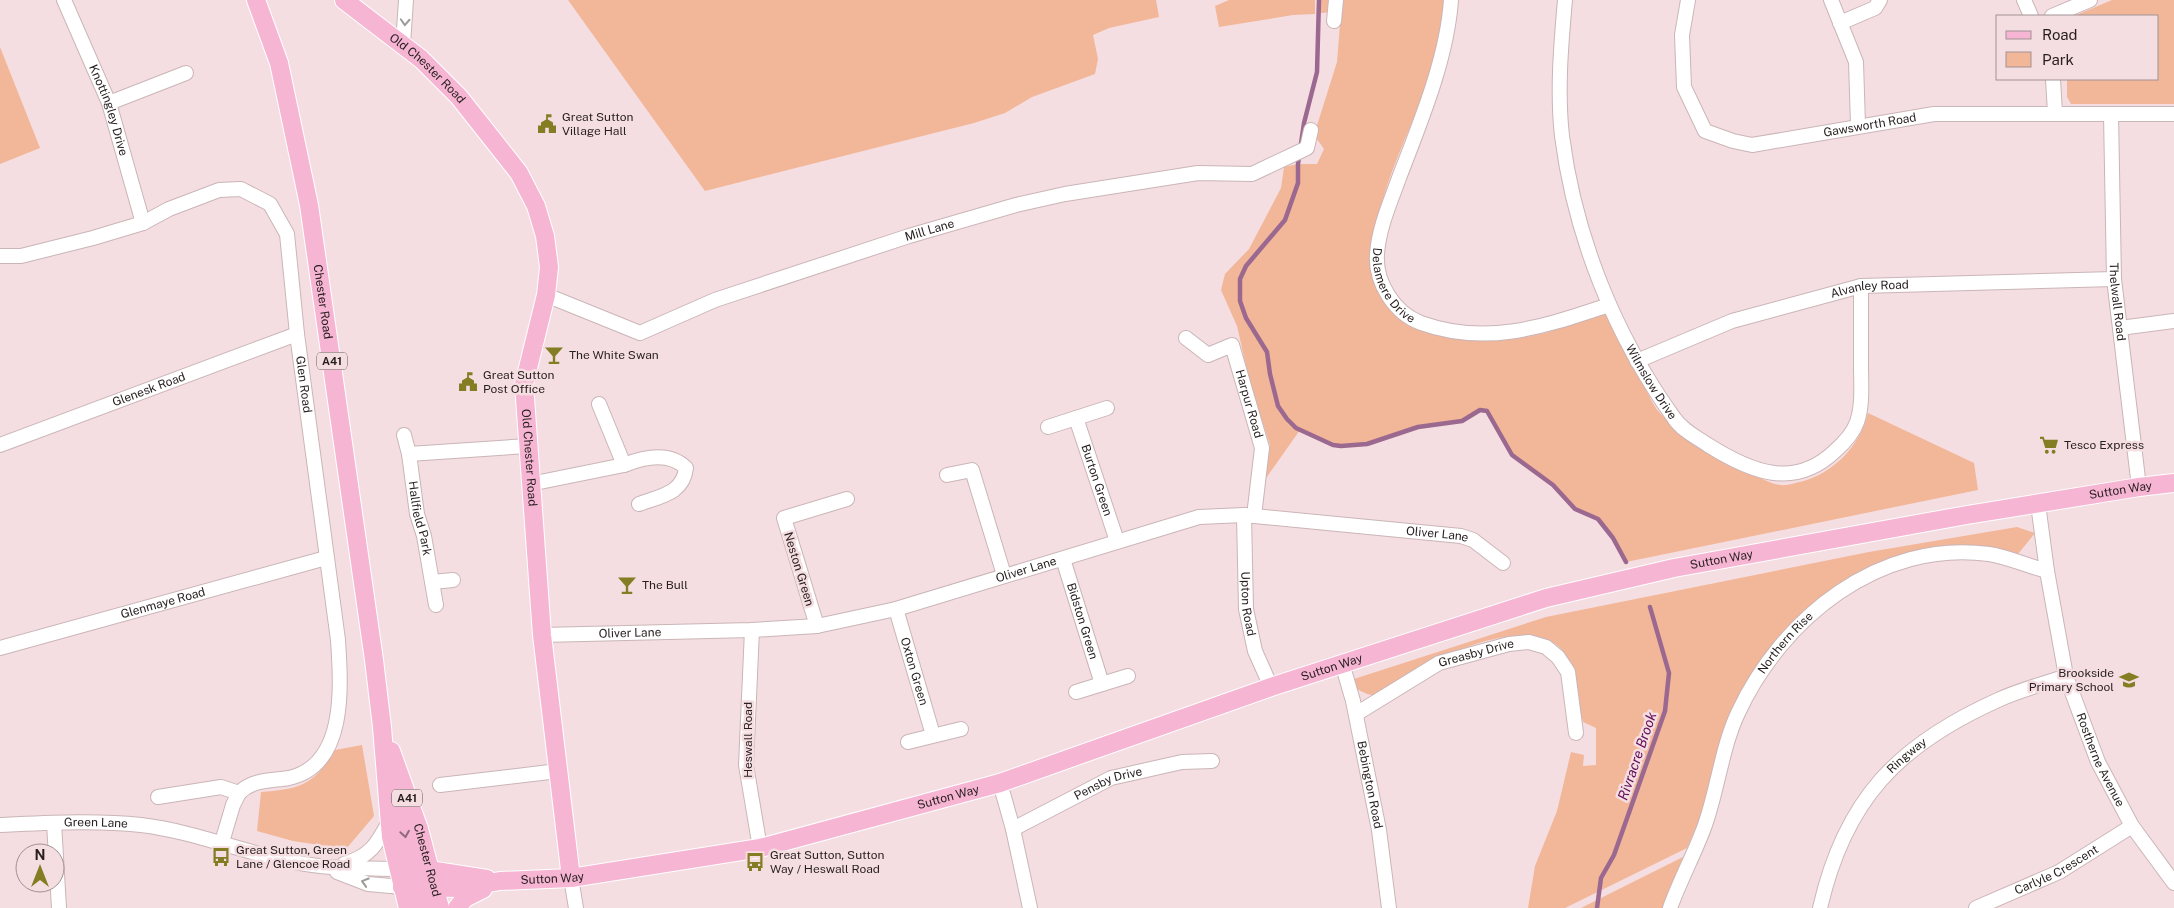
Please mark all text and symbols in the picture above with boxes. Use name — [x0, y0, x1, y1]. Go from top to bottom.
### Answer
legend — [1996, 15, 2159, 80]
one-way arrow — [399, 18, 410, 26]
text: Road — [2042, 26, 2078, 43]
street label: Old Chester Road — [387, 30, 468, 106]
text: Park — [2042, 51, 2074, 68]
street label: Knottingley Drive — [86, 62, 131, 158]
place label: Great Sutton Village Hall — [562, 110, 633, 138]
street label: Gawsworth Road — [1822, 110, 1917, 140]
public building icon: Great Sutton Village Hall — [536, 113, 558, 135]
street label: Mill Lane — [903, 216, 956, 244]
street label: Delamere Drive — [1370, 247, 1418, 326]
street label: Thelwall Road — [2107, 263, 2128, 342]
street label: Chester Road — [311, 264, 335, 340]
street label: Alvanley Road — [1829, 278, 1909, 301]
street label: Wilmslow Drive — [1623, 342, 1680, 422]
bar icon: The White Swan — [543, 344, 565, 366]
place label: The White Swan — [569, 348, 659, 362]
road number: A41 — [317, 352, 347, 370]
street label: Glen Road — [293, 355, 315, 414]
place label: Great Sutton Post Office — [483, 368, 554, 396]
street label: Harpur Road — [1232, 368, 1266, 440]
street label: Glenesk Road — [110, 369, 187, 409]
public building icon: Great Sutton Post Office — [457, 371, 479, 393]
street label: Old Chester Road — [519, 409, 540, 507]
supermarket icon: Tesco Express — [2038, 434, 2060, 456]
place label: Tesco Express — [2064, 438, 2144, 452]
street label: Burton Green — [1078, 443, 1115, 518]
street label: Sutton Way — [2088, 478, 2153, 502]
street label: Hallfield Park — [406, 480, 434, 557]
street label: Oliver Lane — [1405, 524, 1471, 545]
street label: Neston Green — [781, 530, 817, 608]
street label: Sutton Way — [1689, 547, 1755, 572]
street label: Oliver Lane — [994, 554, 1058, 585]
street label: Upton Road — [1238, 571, 1259, 637]
bar icon: The Bull — [616, 574, 638, 596]
place label: The Bull — [642, 578, 688, 592]
street label: Bidston Green — [1064, 581, 1101, 661]
street label: Glenmaye Road — [119, 585, 207, 621]
street label: Northern Rise — [1755, 609, 1816, 676]
street label: Oliver Lane — [598, 625, 662, 641]
street label: Oxton Green — [898, 636, 931, 707]
street label: Greasby Drive — [1437, 637, 1515, 670]
street label: Sutton Way — [1299, 651, 1365, 684]
place label: Brookside Primary School — [2029, 666, 2114, 694]
school or university icon: Brookside Primary School — [2118, 669, 2140, 691]
street label: Heswall Road — [741, 702, 755, 778]
water label: Rivracre Brook — [1614, 709, 1660, 802]
street label: Rostherne Avenue — [2073, 711, 2128, 809]
street label: Ringway — [1884, 734, 1930, 776]
street label: Bebington Road — [1354, 740, 1386, 830]
street label: Pensby Drive — [1072, 764, 1144, 803]
street label: Sutton Way — [916, 782, 981, 812]
road number: A41 — [392, 790, 422, 806]
street label: Green Lane — [64, 815, 129, 831]
street label: Chester Road — [411, 821, 444, 898]
one-way arrow — [400, 829, 410, 838]
street label: Carlyle Crescent — [2012, 842, 2101, 897]
north arrow — [15, 843, 65, 893]
place label: Great Sutton, Green Lane / Glencoe Road — [236, 843, 350, 871]
bus stop icon: Great Sutton, Green Lane / Glencoe Road — [210, 846, 232, 868]
text: N — [35, 847, 45, 863]
place label: Great Sutton, Sutton Way / Heswall Road — [770, 848, 884, 876]
bus stop icon: Great Sutton, Sutton Way / Heswall Road — [744, 851, 766, 873]
street label: Sutton Way — [520, 869, 586, 887]
one-way arrow — [361, 877, 369, 887]

